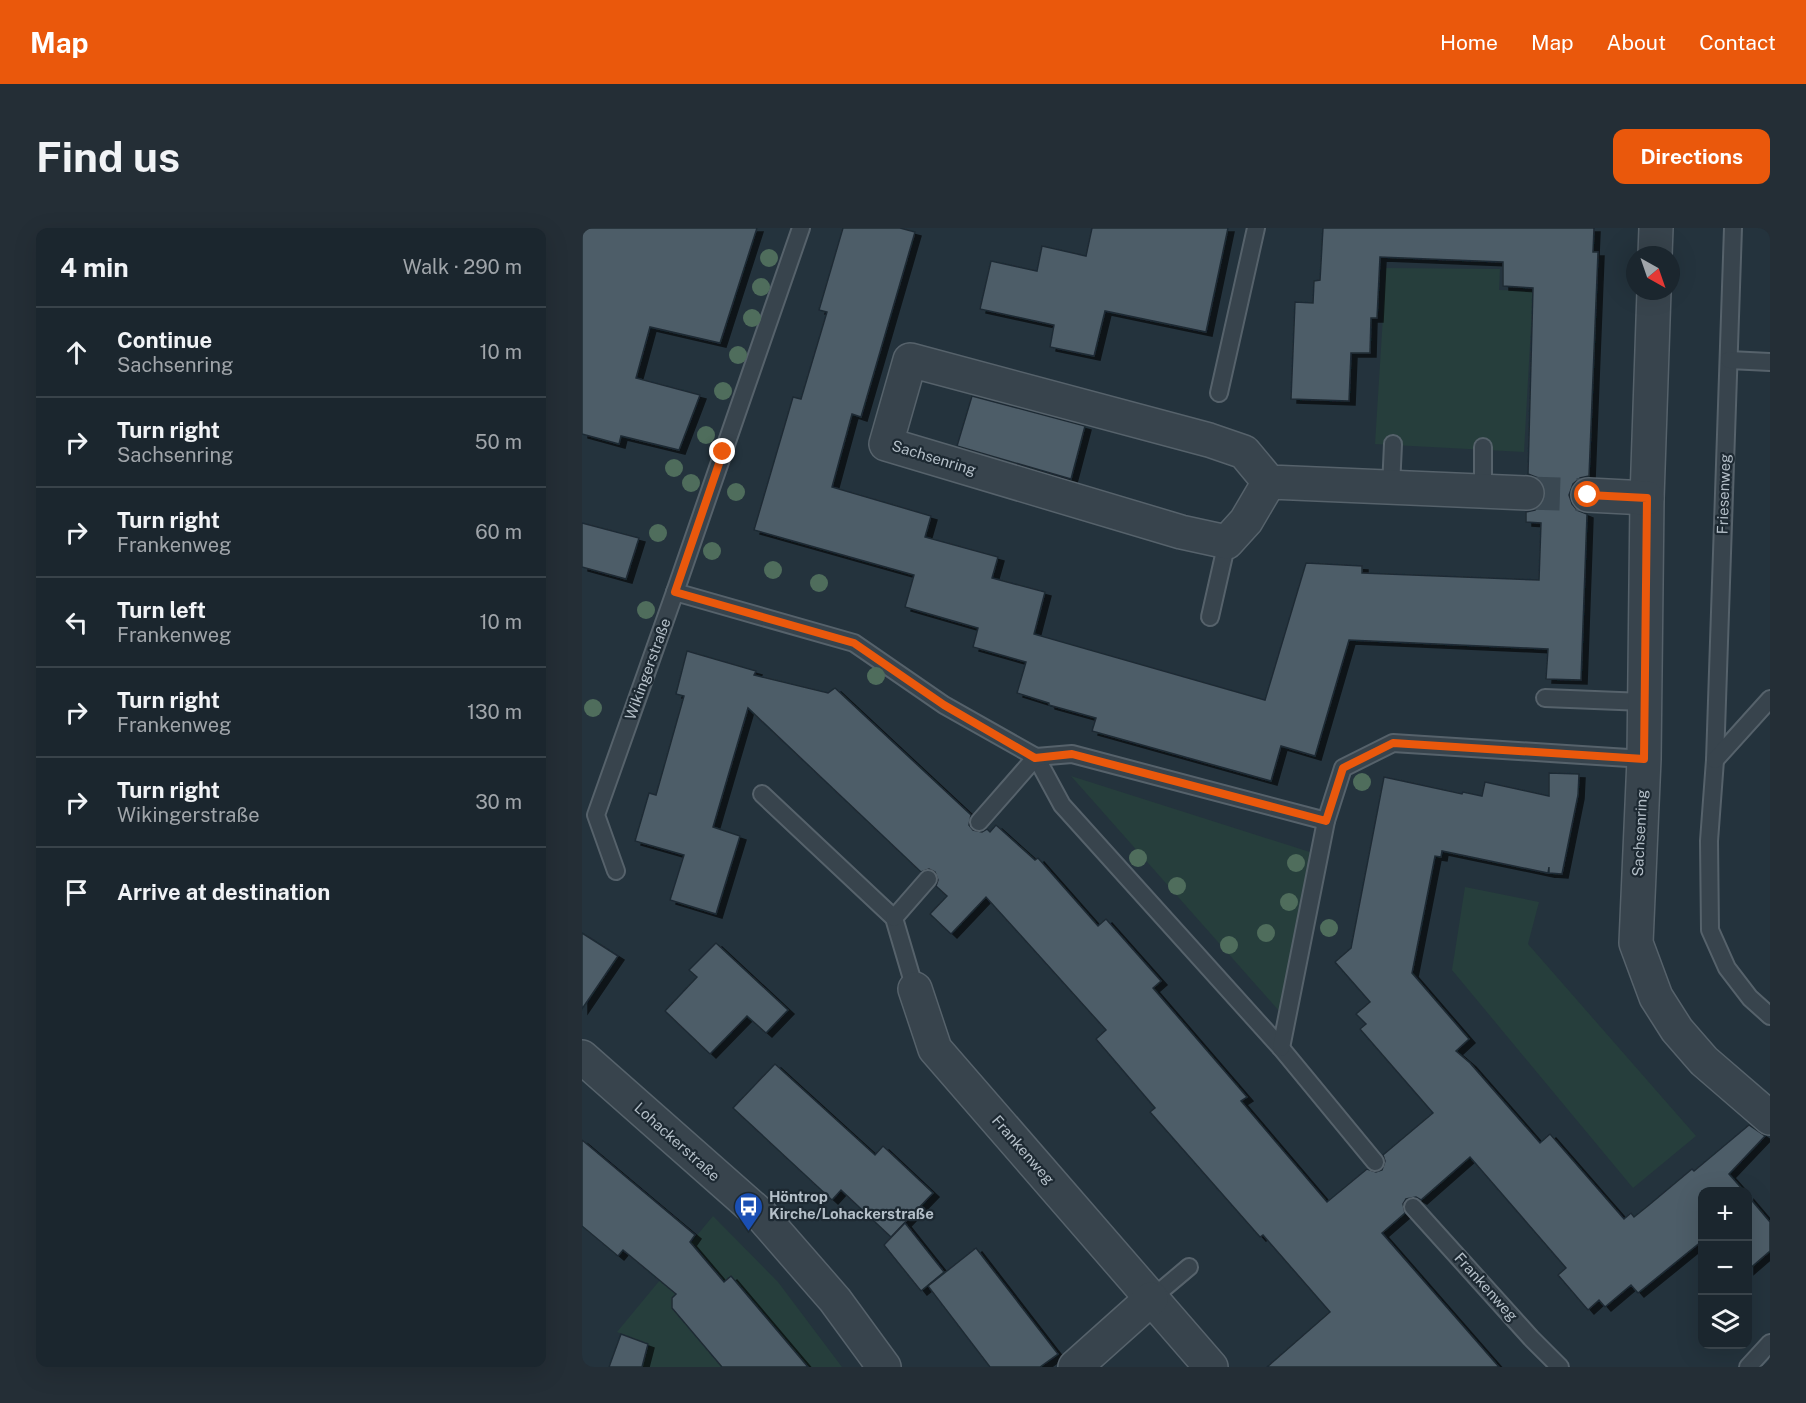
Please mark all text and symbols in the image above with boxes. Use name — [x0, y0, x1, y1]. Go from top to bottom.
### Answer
text: Map — [30, 26, 89, 59]
text: Home — [1440, 30, 1498, 55]
text: Map — [1531, 30, 1574, 55]
text: About — [1607, 30, 1666, 55]
text: Contact — [1699, 30, 1776, 55]
button: Directions — [1613, 129, 1770, 184]
text: Find us — [36, 132, 180, 181]
north arrow — [1626, 246, 1680, 300]
text: 4 min — [60, 252, 129, 283]
text: Walk · 290 m — [403, 255, 522, 279]
text: Continue — [117, 327, 212, 353]
icon: ahead — [60, 336, 93, 369]
text: 10 m — [479, 340, 522, 364]
text: Sachsenring — [117, 353, 233, 377]
text: Turn right — [117, 417, 220, 443]
icon: right — [60, 426, 93, 459]
text: 50 m — [475, 430, 522, 454]
street label: Sachsenring — [890, 437, 978, 478]
route end — [709, 438, 735, 464]
text: Sachsenring — [117, 443, 233, 467]
street label: Friesenweg — [1714, 453, 1733, 535]
route start — [1574, 481, 1600, 507]
text: Turn right — [117, 507, 220, 533]
icon: right — [60, 516, 93, 549]
text: 60 m — [475, 520, 522, 544]
text: Frankenweg — [117, 533, 231, 557]
text: Turn left — [117, 597, 206, 623]
icon: left — [60, 606, 93, 639]
text: 10 m — [479, 610, 522, 634]
street label: Wikingerstraße — [621, 616, 674, 722]
text: Frankenweg — [117, 623, 231, 647]
text: Turn right — [117, 687, 220, 713]
icon: right — [60, 696, 93, 729]
text: 130 m — [467, 700, 522, 724]
text: Frankenweg — [117, 713, 231, 737]
text: Turn right — [117, 777, 220, 803]
icon: right — [60, 786, 93, 819]
street label: Sachsenring — [1629, 789, 1650, 877]
text: 30 m — [475, 790, 522, 814]
text: Wikingerstraße — [117, 803, 260, 827]
icon: arrive — [60, 876, 93, 909]
text: Arrive at destination — [117, 879, 330, 905]
street label: Lohackerstraße — [631, 1099, 723, 1184]
street label: Frankenweg — [989, 1112, 1058, 1188]
map controls — [1698, 1187, 1752, 1349]
button: + — [1698, 1187, 1752, 1241]
place label: Höntrop Kirche/Lohackerstraße — [769, 1188, 934, 1222]
bus stop icon: Höntrop Kirche/Lohackerstraße — [732, 1190, 764, 1232]
button: − — [1698, 1241, 1752, 1295]
street label: Frankenweg — [1451, 1249, 1521, 1324]
button: layers — [1698, 1295, 1752, 1349]

